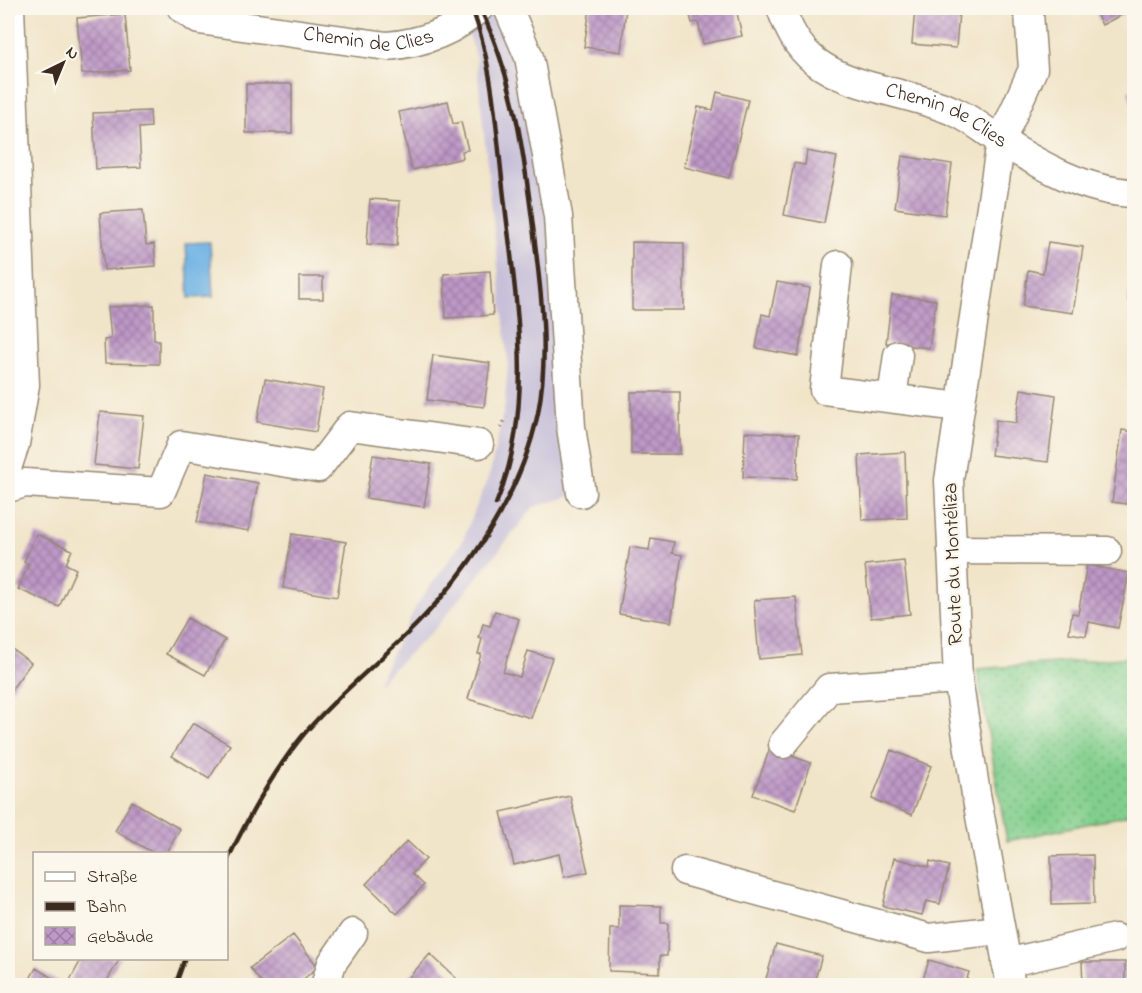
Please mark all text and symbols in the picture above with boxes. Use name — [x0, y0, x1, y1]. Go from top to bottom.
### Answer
street label: Chemin de Clies — [301, 20, 438, 61]
north arrow — [33, 33, 93, 93]
text: N — [60, 41, 84, 66]
street label: Chemin de Clies — [882, 76, 1013, 157]
street label: Route du Montéliza — [936, 482, 972, 646]
legend — [33, 852, 228, 960]
text: Straße — [87, 865, 138, 891]
text: Bahn — [86, 895, 126, 921]
text: Gebäude — [87, 925, 154, 951]

